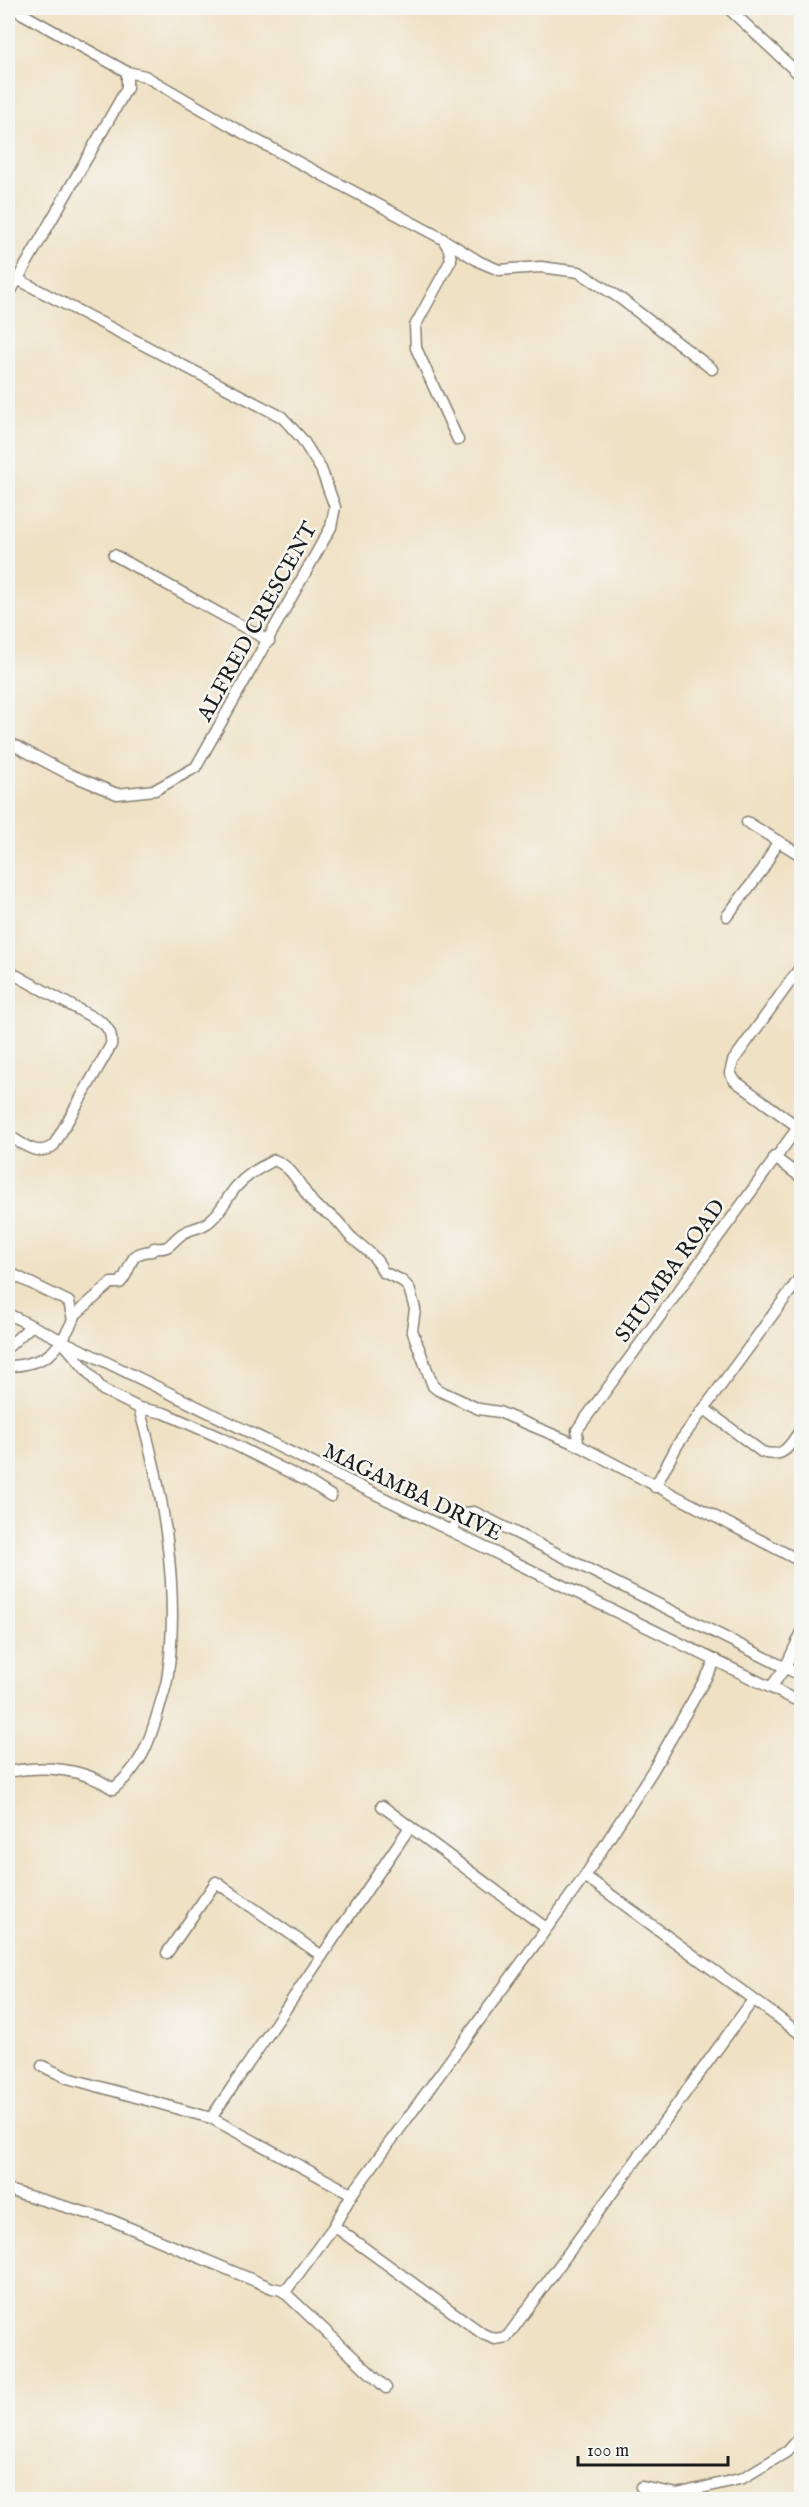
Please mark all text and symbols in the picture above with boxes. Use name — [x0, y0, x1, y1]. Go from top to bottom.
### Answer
street label: ALFRED CRESCENT — [191, 517, 324, 727]
street label: SHUMBA ROAD — [609, 1194, 732, 1348]
street label: MAGAMBA DRIVE — [318, 1437, 506, 1548]
scale bar — [578, 2429, 728, 2467]
text: 100 m — [587, 2440, 629, 2463]

